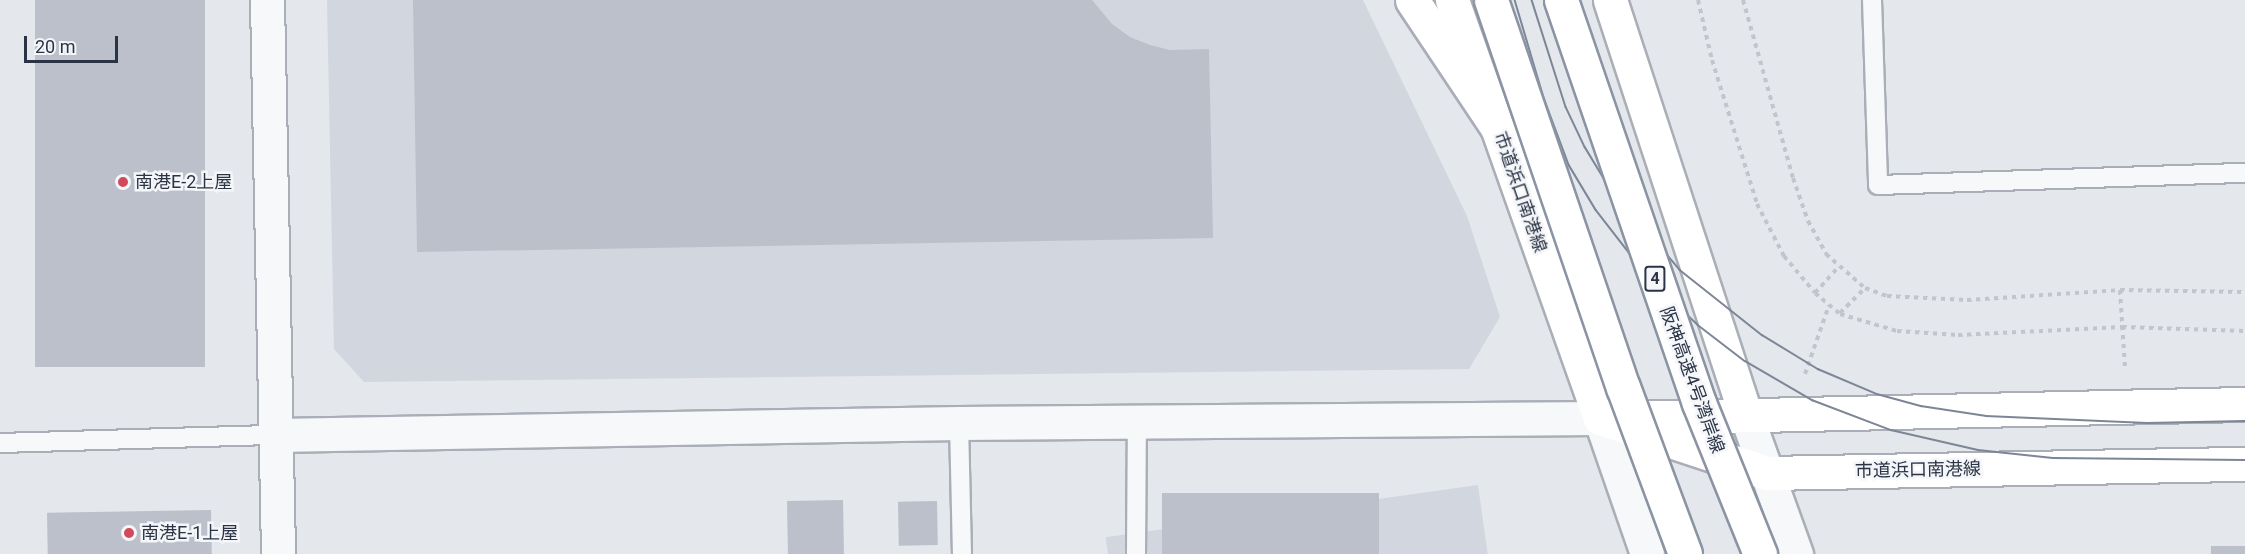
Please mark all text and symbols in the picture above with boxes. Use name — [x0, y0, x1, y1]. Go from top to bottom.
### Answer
scale bar — [27, 24, 122, 62]
text: 20 m — [35, 36, 75, 57]
street label: 市道浜口南港線 — [1489, 129, 1551, 255]
place label: 南港E-2上屋 — [135, 171, 232, 193]
marker: 南港E-2上屋 — [116, 175, 130, 189]
road number: 4 — [1643, 266, 1667, 292]
street label: 阪神高速4号湾岸線 — [1655, 304, 1729, 456]
street label: 市道浜口南港線 — [1855, 458, 1981, 482]
place label: 南港E-1上屋 — [141, 522, 238, 544]
marker: 南港E-1上屋 — [122, 526, 136, 540]

